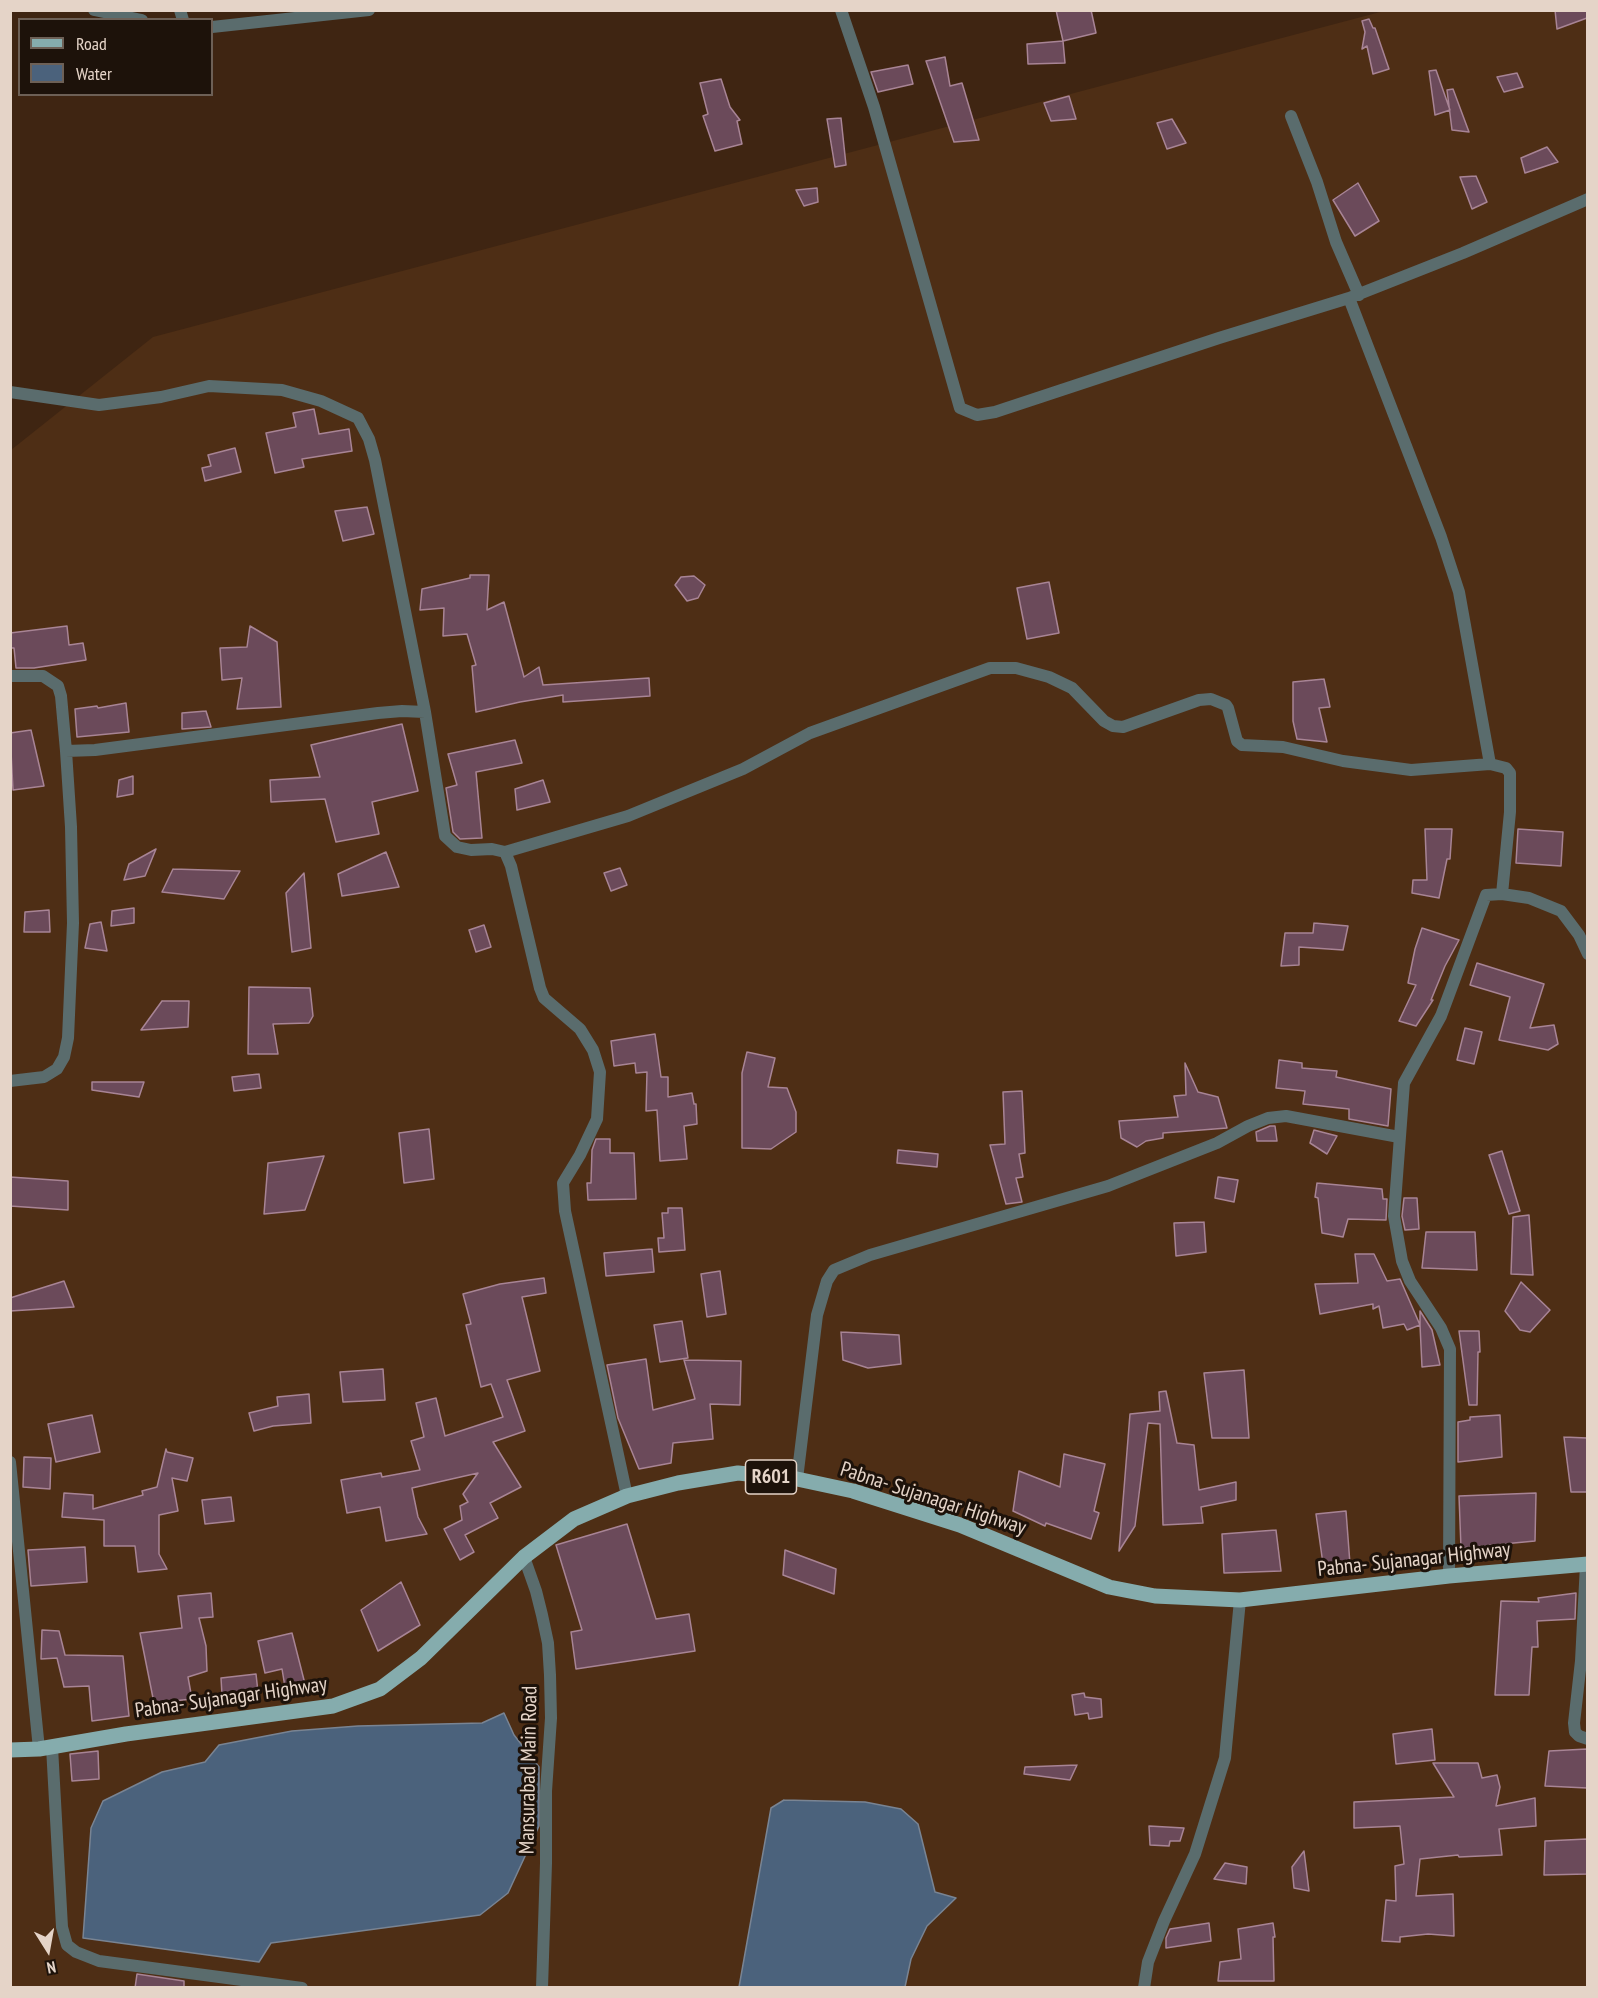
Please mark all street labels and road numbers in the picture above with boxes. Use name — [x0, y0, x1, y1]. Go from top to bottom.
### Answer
street label: Pabna- Sujanagar Highway — [837, 1457, 1029, 1541]
road number: R601 — [746, 1460, 796, 1494]
street label: Pabna- Sujanagar Highway — [1316, 1537, 1512, 1583]
street label: Pabna- Sujanagar Highway — [133, 1672, 329, 1724]
street label: Mansurabad Main Road — [515, 1686, 543, 1854]

